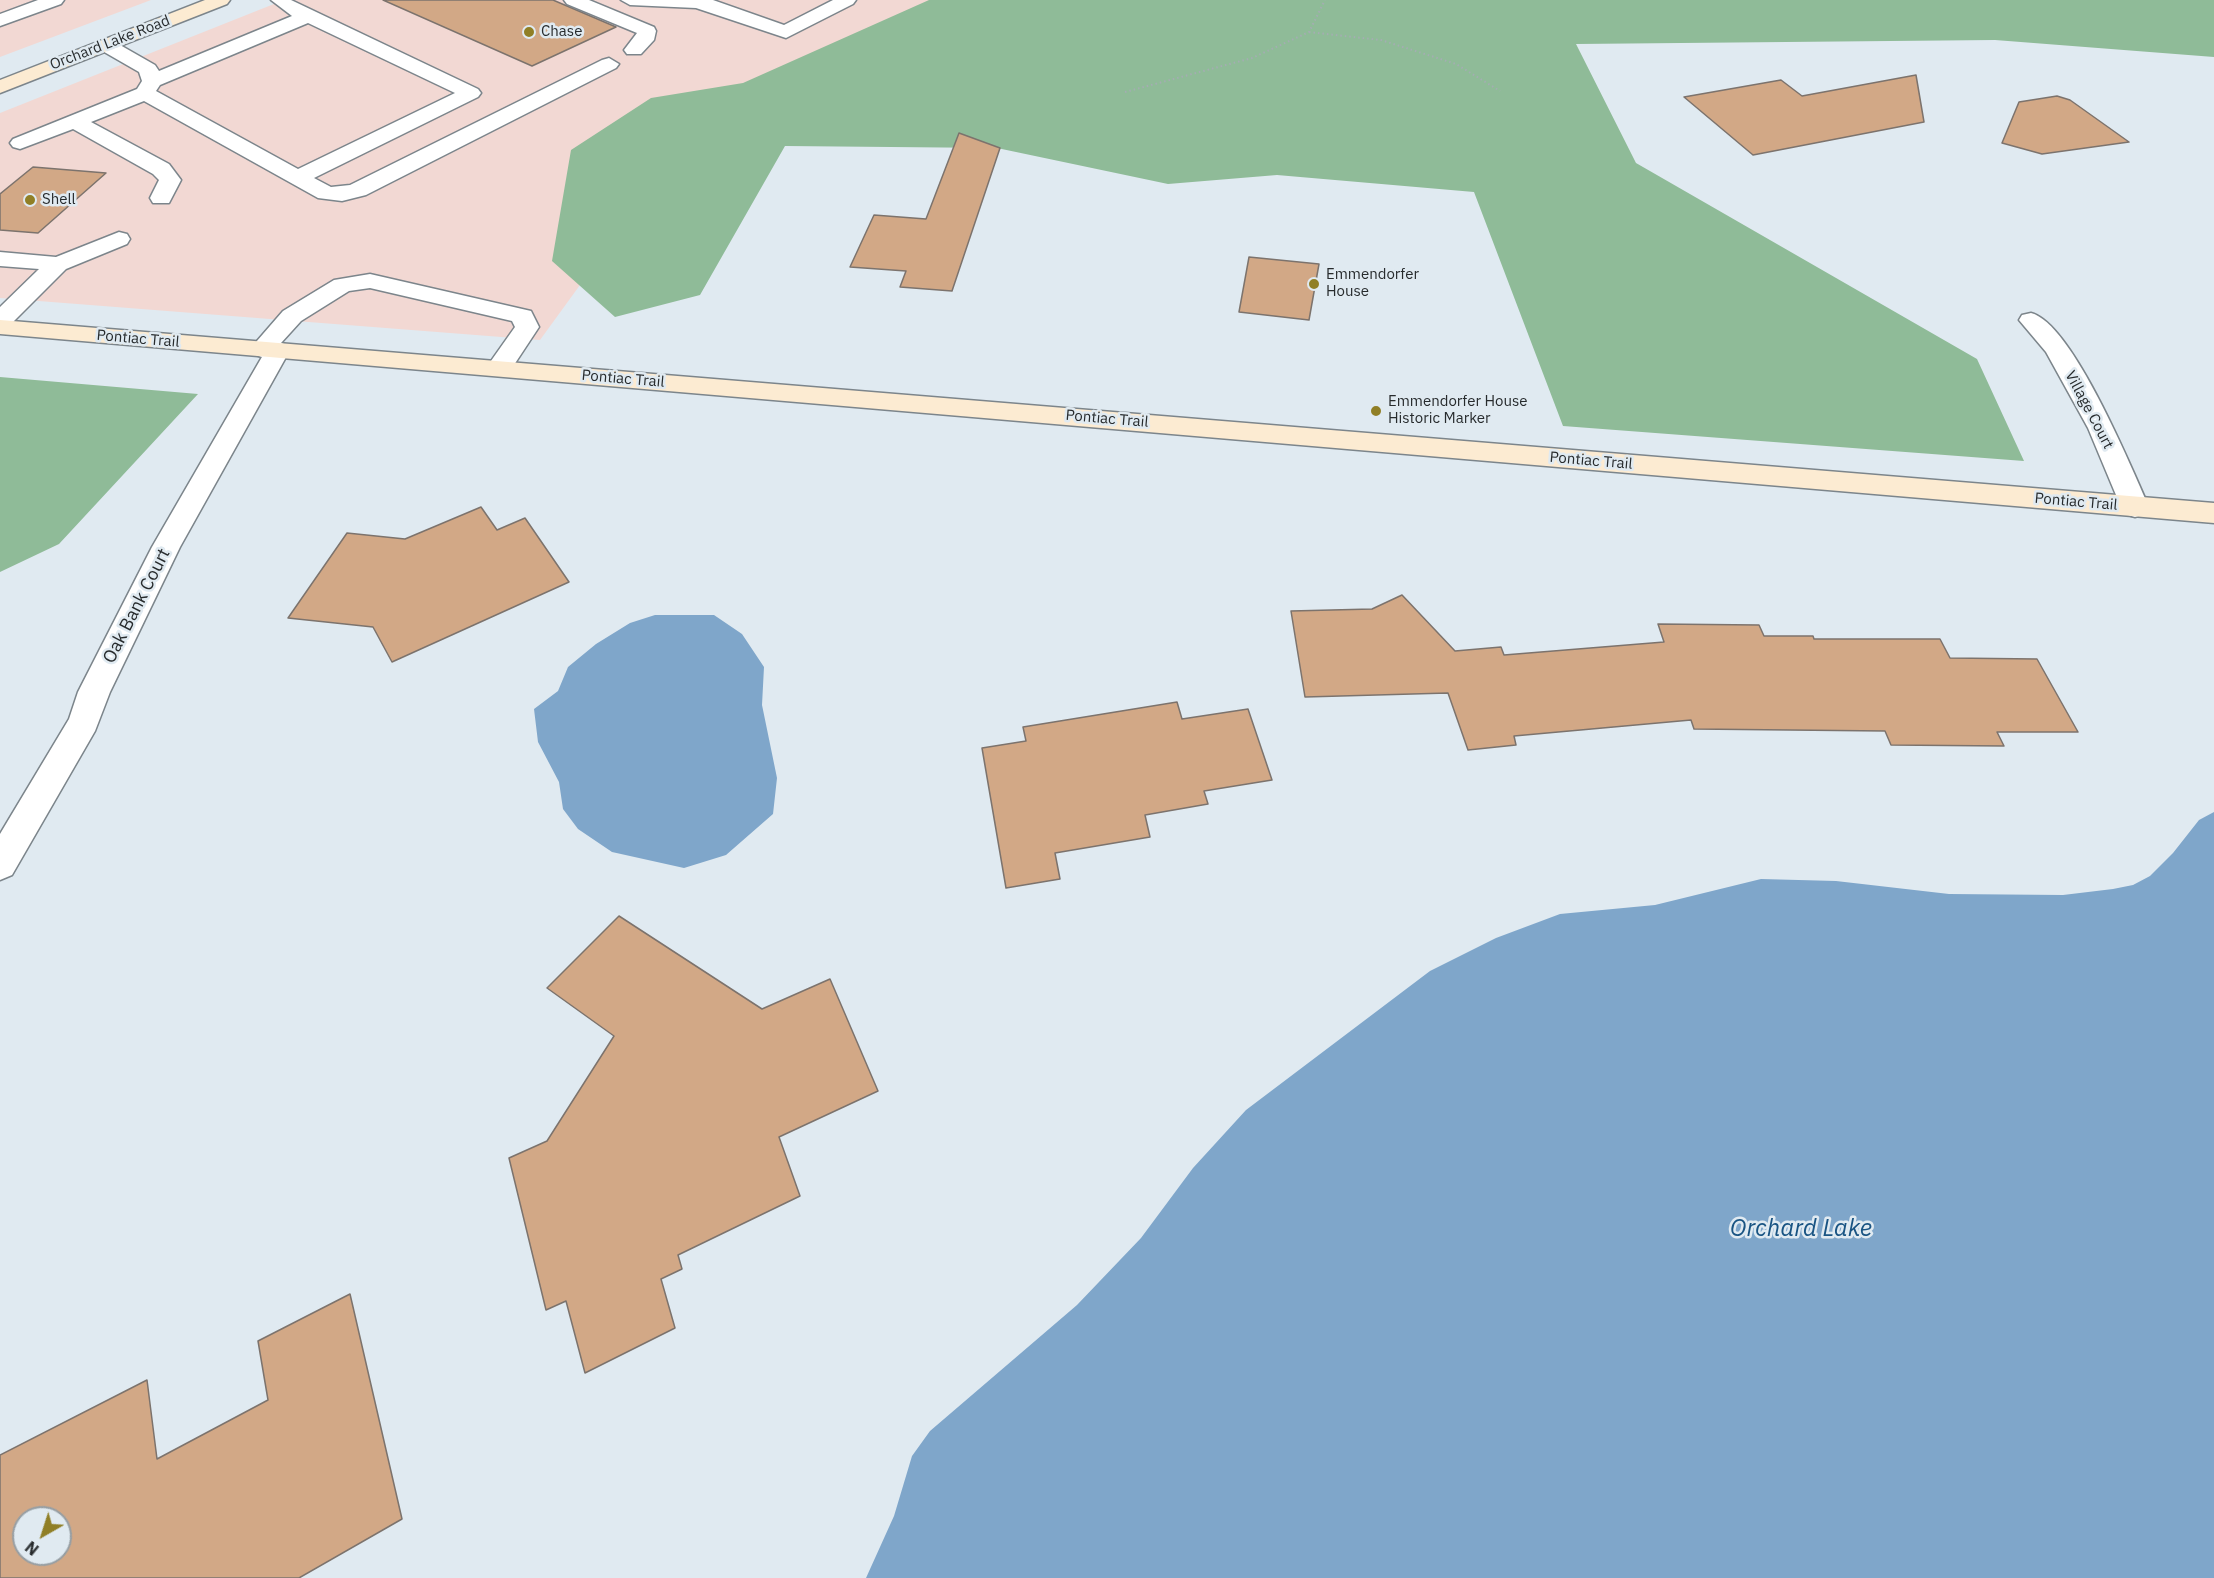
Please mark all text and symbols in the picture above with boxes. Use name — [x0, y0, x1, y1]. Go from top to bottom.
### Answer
street label: Orchard Lake Road — [47, 12, 173, 74]
place label: Chase — [541, 23, 582, 41]
marker: Chase — [522, 25, 536, 39]
place label: Shell — [42, 191, 76, 209]
marker: Shell — [23, 193, 37, 207]
place label: Emmendorfer House — [1326, 266, 1419, 301]
marker: Emmendorfer House — [1307, 277, 1321, 291]
street label: Pontiac Trail — [96, 326, 180, 352]
street label: Pontiac Trail — [581, 366, 665, 392]
street label: Village Court — [2061, 368, 2117, 452]
place label: Emmendorfer House Historic Marker — [1388, 393, 1527, 428]
marker: Emmendorfer House Historic Marker — [1369, 404, 1383, 418]
street label: Pontiac Trail — [1065, 406, 1149, 432]
street label: Pontiac Trail — [1549, 448, 1633, 474]
street label: Pontiac Trail — [2034, 489, 2118, 515]
street label: Oak Bank Court — [99, 545, 175, 667]
water label: Orchard Lake — [1730, 1215, 1872, 1243]
north arrow — [12, 1506, 72, 1566]
text: N — [21, 1537, 43, 1560]

